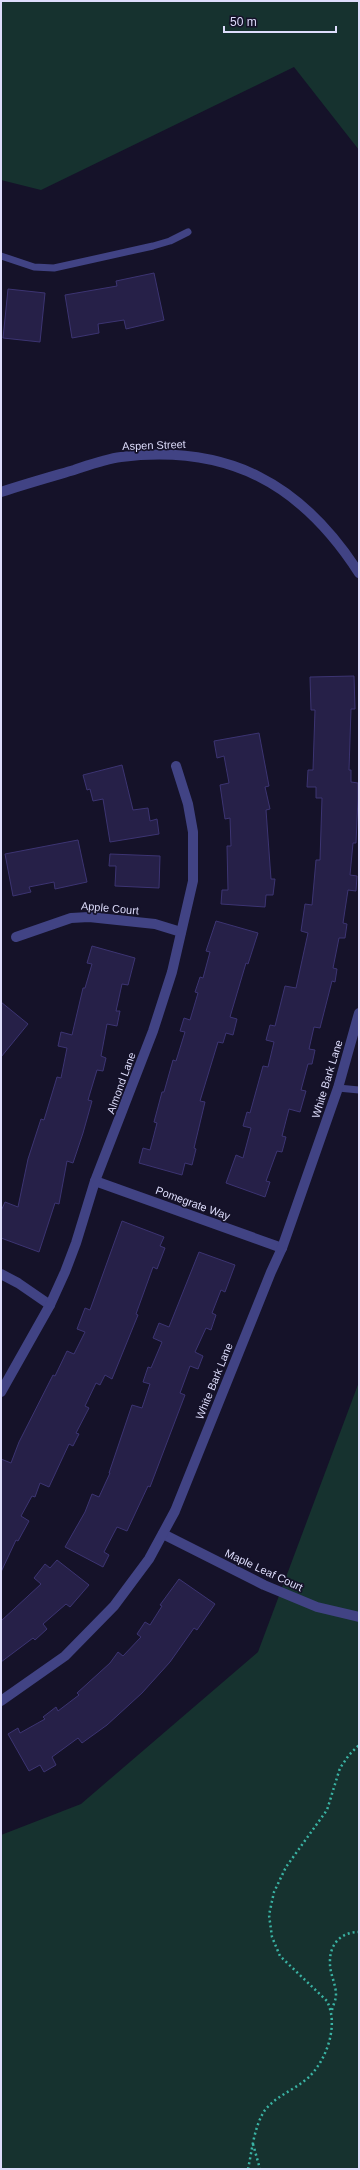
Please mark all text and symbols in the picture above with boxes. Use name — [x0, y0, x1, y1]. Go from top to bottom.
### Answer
scale bar — [224, 8, 336, 34]
text: 50 m — [230, 15, 257, 29]
street label: Aspen Street — [122, 438, 186, 452]
street label: Apple Court — [81, 899, 139, 917]
street label: White Bark Lane — [309, 1038, 345, 1120]
street label: Almond Lane — [104, 1050, 138, 1116]
street label: Pomegrate Way — [154, 1184, 232, 1222]
street label: White Bark Lane — [193, 1341, 235, 1421]
street label: Maple Leaf Court — [223, 1547, 305, 1593]

